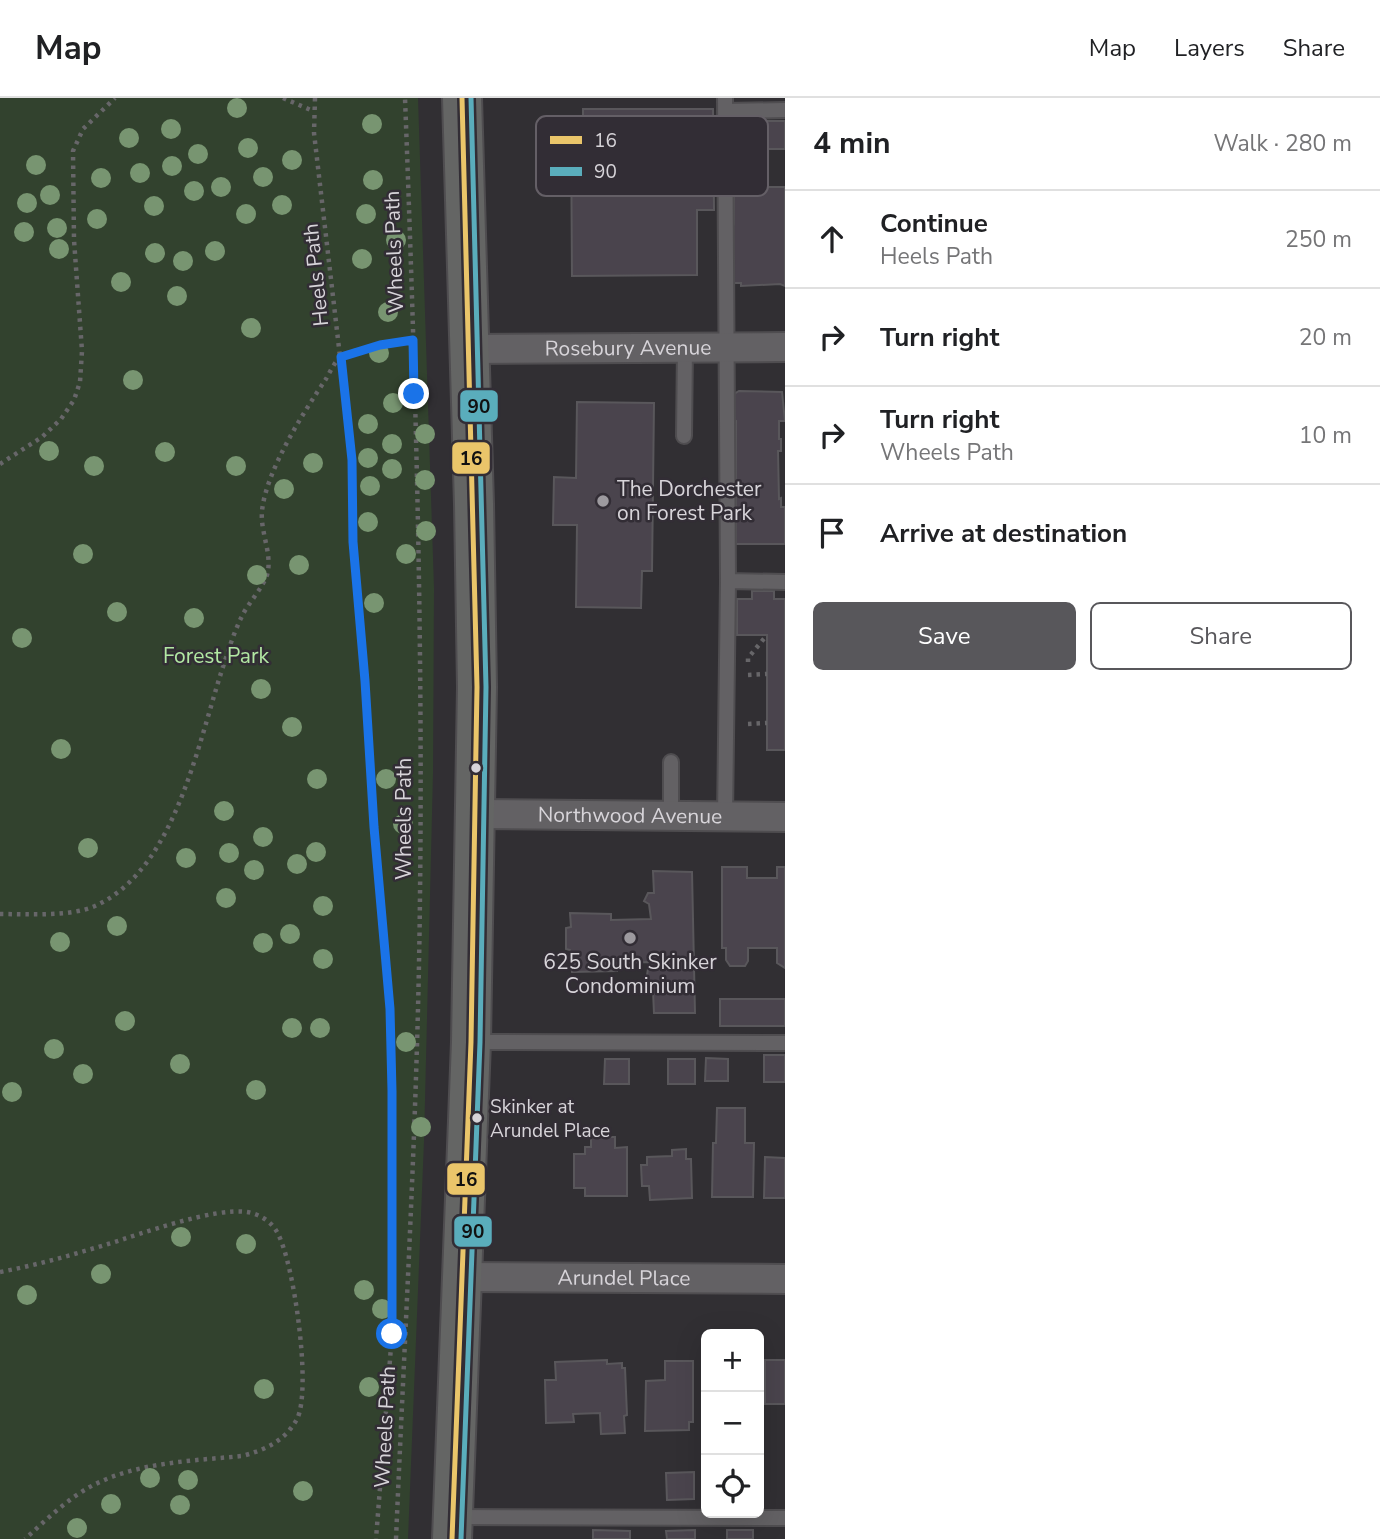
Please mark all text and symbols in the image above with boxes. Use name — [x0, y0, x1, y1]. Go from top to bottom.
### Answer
text: Map — [35, 26, 102, 71]
text: Map — [1089, 32, 1136, 64]
text: Layers — [1174, 32, 1245, 64]
text: Share — [1283, 32, 1345, 64]
legend — [536, 116, 768, 196]
text: 4 min — [813, 123, 891, 164]
text: 16 — [594, 128, 617, 154]
text: Walk · 280 m — [1213, 128, 1352, 159]
text: 90 — [594, 159, 617, 185]
street label: Wheels Path — [378, 190, 410, 314]
text: Continue — [880, 206, 988, 241]
icon: ahead — [813, 220, 851, 258]
street label: Heels Path — [297, 222, 335, 328]
text: 250 m — [1285, 224, 1352, 255]
text: Heels Path — [880, 241, 993, 272]
icon: right — [813, 318, 851, 356]
text: Turn right — [880, 320, 999, 355]
text: 20 m — [1299, 322, 1352, 353]
street label: Rosebury Avenue — [545, 333, 711, 363]
route end — [398, 378, 429, 409]
line badge: 90 — [459, 389, 499, 423]
text: 90 — [468, 394, 490, 420]
text: Turn right — [880, 402, 999, 437]
icon: right — [813, 416, 851, 454]
text: 10 m — [1299, 420, 1352, 451]
text: Wheels Path — [880, 437, 1014, 468]
line badge: 16 — [451, 441, 491, 475]
text: 16 — [460, 446, 482, 472]
place label: The Dorchester on Forest Park — [617, 475, 762, 527]
marker: The Dorchester on Forest Park — [595, 493, 611, 509]
icon: arrive — [813, 514, 851, 552]
text: Arrive at destination — [880, 516, 1127, 551]
button: Save — [813, 602, 1076, 670]
button: Share — [1090, 602, 1352, 670]
park label: Forest Park — [163, 642, 270, 670]
street label: Wheels Path — [390, 758, 418, 880]
unlabelled marker — [469, 761, 483, 775]
street label: Northwood Avenue — [538, 801, 722, 830]
marker: 625 South Skinker Condominium — [622, 930, 638, 946]
place label: 625 South Skinker Condominium — [543, 948, 717, 1000]
place label: Skinker at Arundel Place — [490, 1094, 610, 1144]
marker: Skinker at Arundel Place — [470, 1111, 484, 1125]
line badge: 16 — [446, 1162, 486, 1196]
text: 16 — [455, 1167, 477, 1193]
line badge: 90 — [453, 1215, 493, 1248]
text: 90 — [462, 1219, 484, 1245]
street label: Arundel Place — [557, 1264, 691, 1292]
route start — [376, 1318, 407, 1349]
map controls — [701, 1329, 764, 1518]
button: + — [701, 1329, 764, 1392]
street label: Wheels Path — [368, 1365, 402, 1489]
button: − — [701, 1392, 764, 1455]
button: locate — [701, 1455, 764, 1518]

